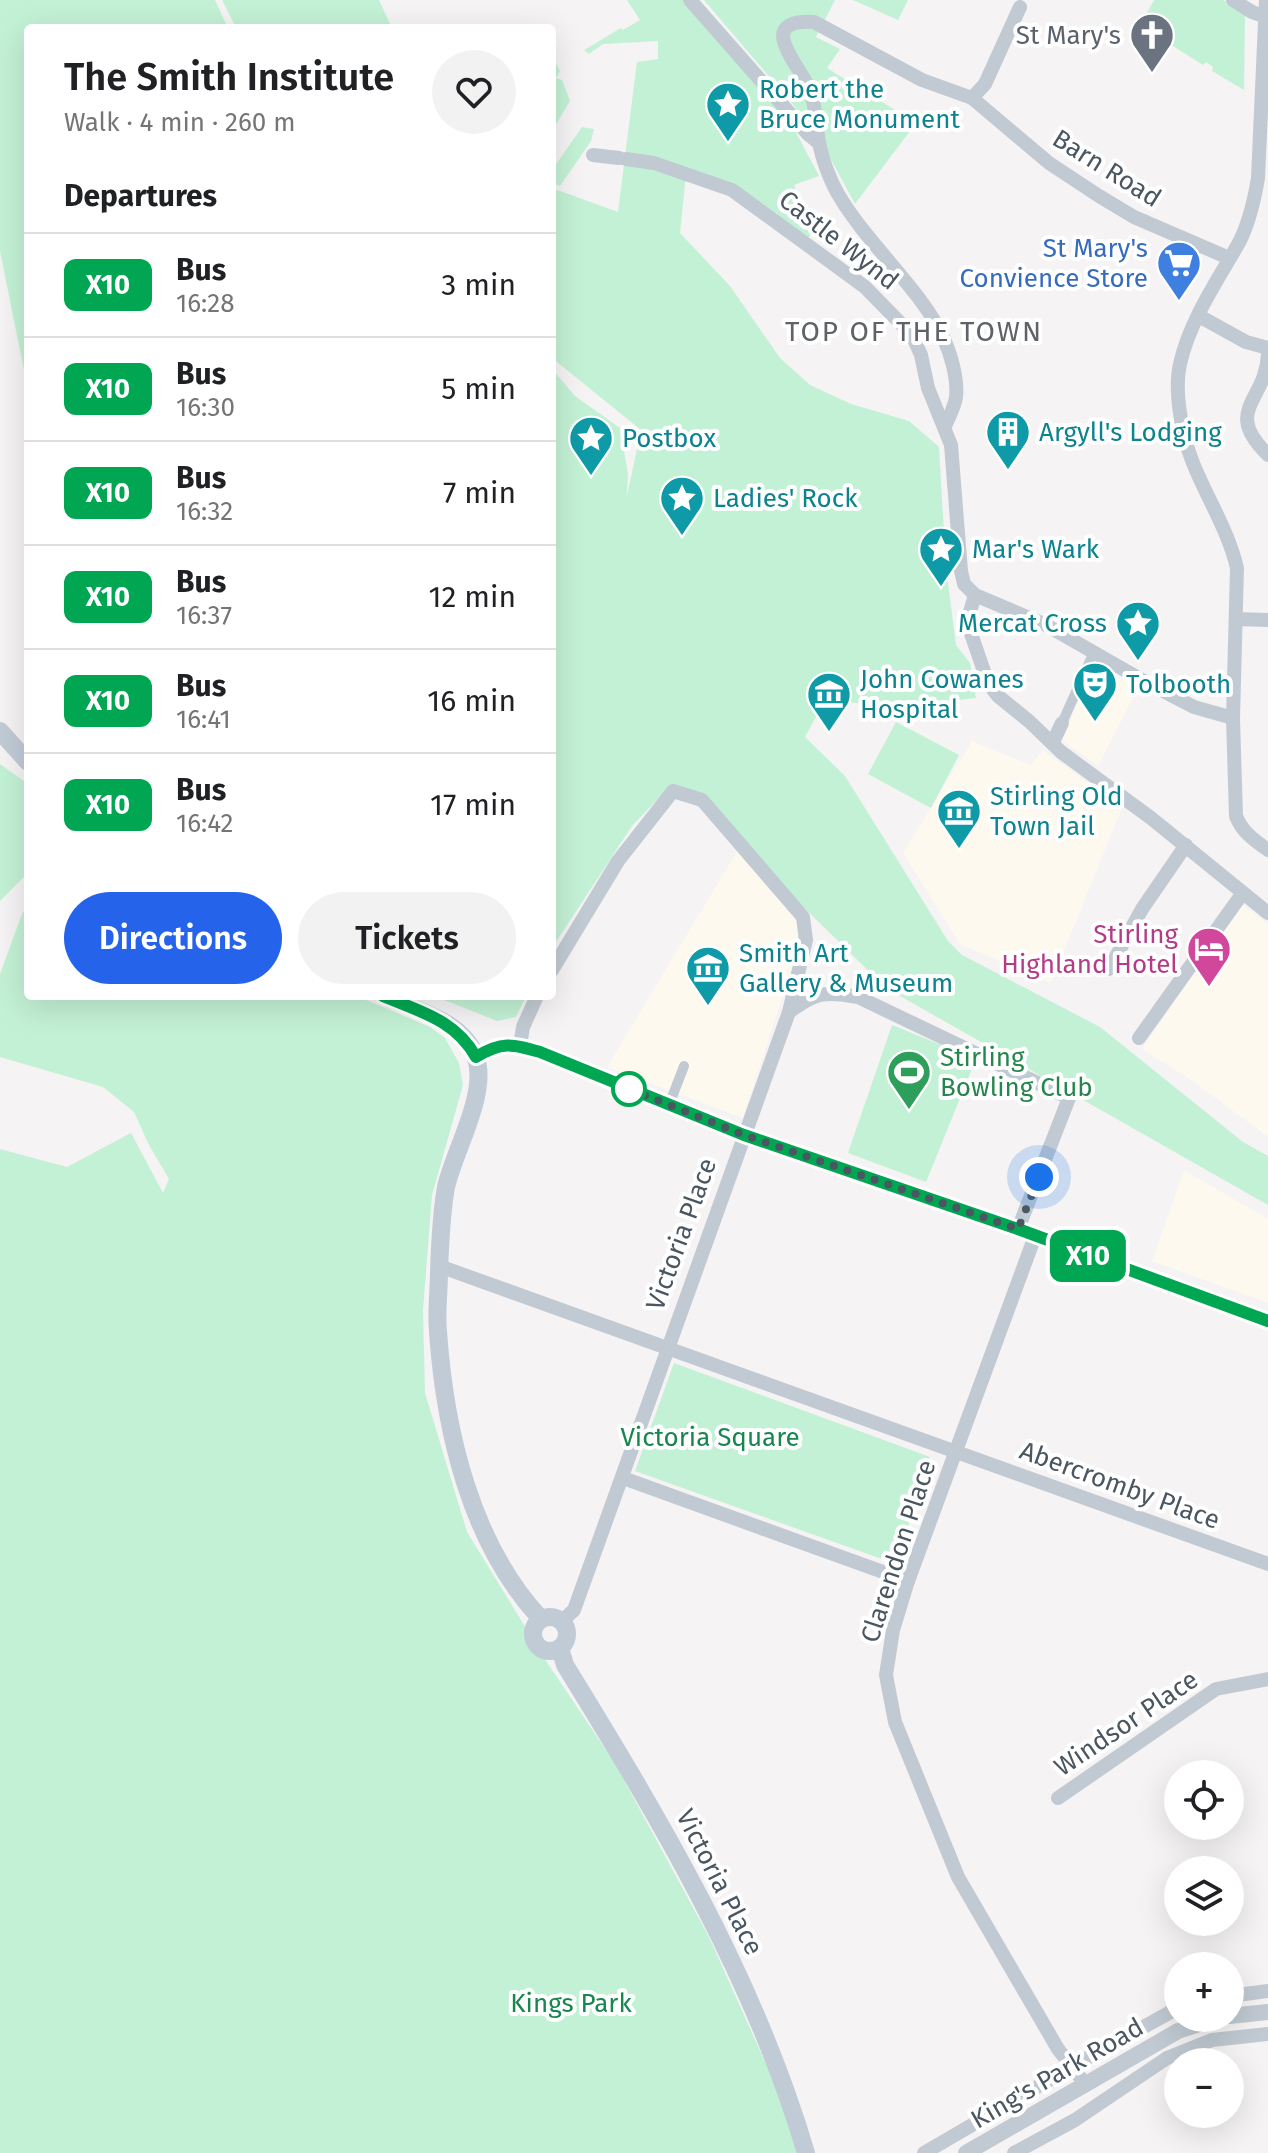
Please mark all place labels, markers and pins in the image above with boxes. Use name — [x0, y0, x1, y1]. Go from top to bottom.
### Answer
church icon: St Mary's — [1128, 11, 1176, 74]
place label: St Mary's — [1016, 20, 1121, 51]
place label: Robert the Bruce Monument — [759, 74, 960, 135]
place icon: Robert the Bruce Monument — [704, 80, 752, 143]
place label: St Mary's Convience Store — [959, 233, 1148, 294]
supermarket icon: St Mary's Convience Store — [1155, 239, 1203, 302]
building icon: Argyll's Lodging — [984, 408, 1032, 471]
place icon: Postbox — [567, 414, 615, 477]
place label: Argyll's Lodging — [1039, 417, 1222, 448]
place label: Postbox — [622, 423, 716, 454]
place icon: Ladies' Rock — [658, 474, 706, 537]
place label: Ladies' Rock — [713, 483, 858, 514]
place icon: Mar's Wark — [917, 525, 965, 588]
place label: Mar's Wark — [972, 534, 1100, 565]
place icon: Mercat Cross — [1114, 599, 1162, 662]
place label: Mercat Cross — [958, 608, 1107, 639]
theatre icon: Tolbooth — [1071, 660, 1119, 723]
place label: John Cowanes Hospital — [860, 664, 1024, 725]
place label: Tolbooth — [1126, 669, 1231, 700]
museum icon: John Cowanes Hospital — [805, 670, 853, 733]
place label: Stirling Old Town Jail — [990, 781, 1123, 842]
museum icon: Stirling Old Town Jail — [935, 787, 983, 850]
place label: Stirling Highland Hotel — [1001, 919, 1178, 980]
hotel icon: Stirling Highland Hotel — [1185, 925, 1233, 988]
place label: Smith Art Gallery & Museum — [739, 938, 953, 999]
museum icon: Smith Art Gallery & Museum — [684, 944, 732, 1007]
place label: Stirling Bowling Club — [940, 1042, 1093, 1103]
sports icon: Stirling Bowling Club — [885, 1048, 933, 1111]
unlabelled marker — [612, 1072, 646, 1106]

